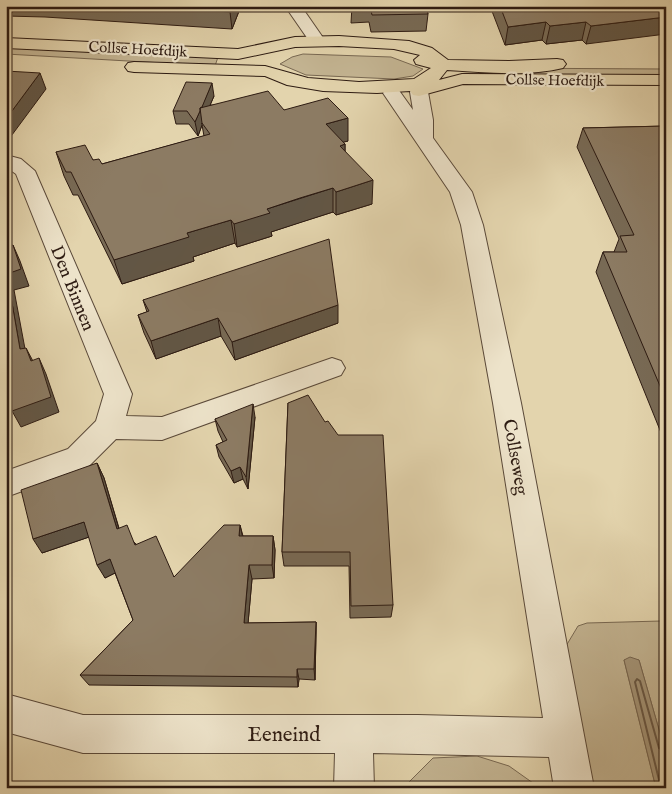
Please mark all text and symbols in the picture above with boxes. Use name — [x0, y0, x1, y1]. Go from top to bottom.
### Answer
street label: Collse Hoefdijk — [88, 37, 189, 62]
street label: Collse Hoefdijk — [505, 70, 606, 91]
street label: Den Binnen — [44, 243, 99, 335]
street label: Collseweg — [497, 417, 533, 497]
street label: Eeneind — [247, 722, 321, 749]

